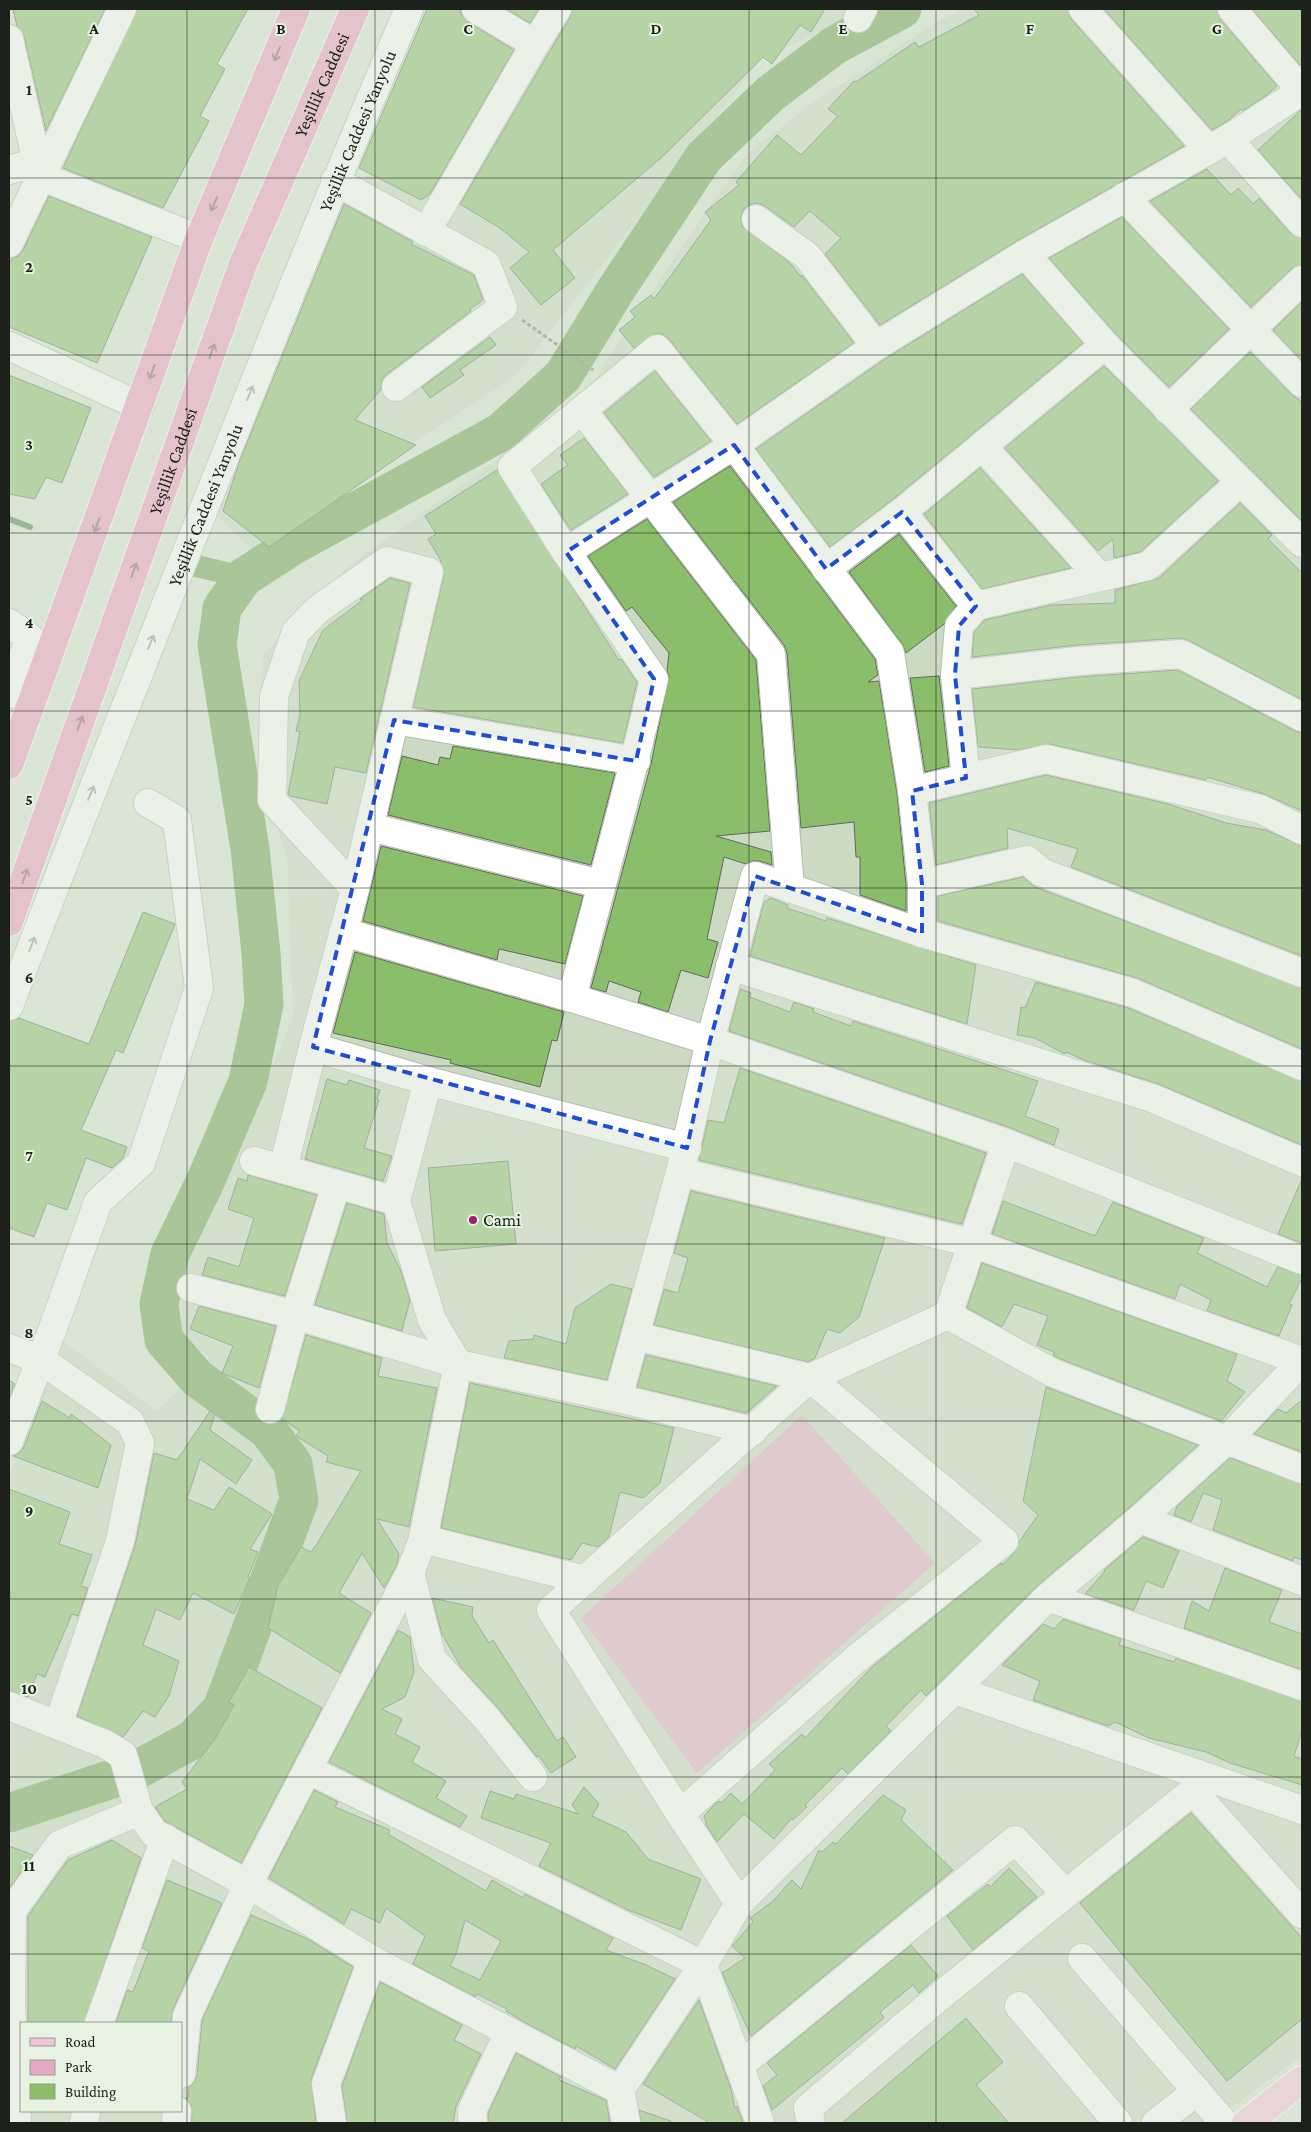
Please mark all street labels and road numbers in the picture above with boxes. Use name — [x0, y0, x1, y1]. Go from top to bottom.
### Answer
street label: Yeşillik Caddesi — [290, 29, 353, 140]
street label: Yeşillik Caddesi Yanyolu — [315, 47, 400, 214]
street label: Yeşillik Caddesi — [145, 405, 201, 517]
street label: Yeşillik Caddesi Yanyolu — [164, 421, 247, 589]

